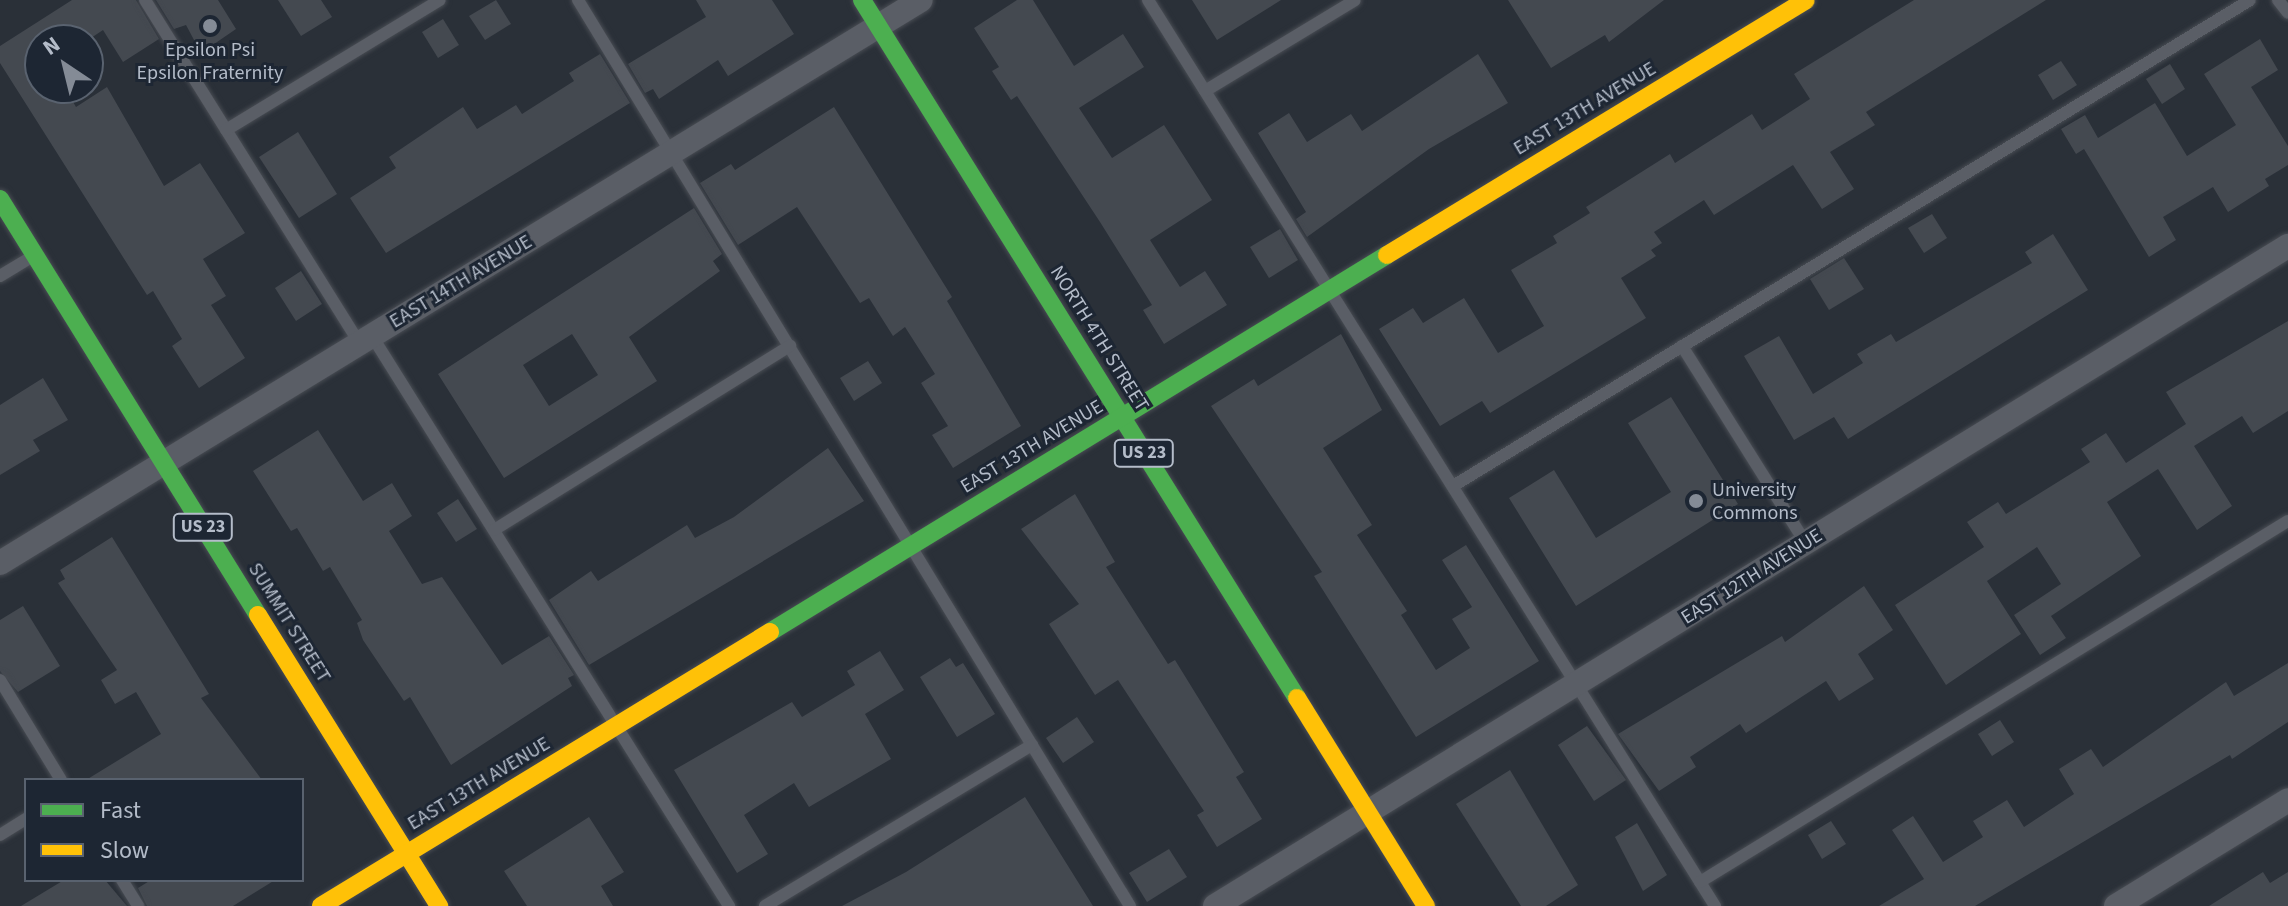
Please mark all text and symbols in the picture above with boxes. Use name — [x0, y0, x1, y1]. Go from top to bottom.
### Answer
marker: Epsilon Psi Epsilon Fraternity — [201, 17, 219, 35]
north arrow — [24, 24, 104, 104]
text: N — [36, 29, 67, 63]
place label: Epsilon Psi Epsilon Fraternity — [137, 38, 283, 85]
street label: EAST 13TH AVENUE — [1509, 57, 1661, 161]
street label: EAST 14TH AVENUE — [385, 230, 537, 334]
street label: NORTH 4TH STREET — [1045, 262, 1153, 416]
street label: EAST 13TH AVENUE — [956, 395, 1108, 499]
road number: US 23 — [1112, 439, 1176, 467]
place label: University Commons — [1712, 478, 1798, 525]
marker: University Commons — [1687, 492, 1705, 510]
road number: US 23 — [171, 513, 235, 541]
street label: EAST 12TH AVENUE — [1677, 524, 1827, 630]
street label: SUMMIT STREET — [243, 559, 335, 687]
street label: EAST 13TH AVENUE — [403, 732, 555, 836]
legend — [24, 778, 304, 882]
text: Fast — [100, 793, 141, 828]
text: Slow — [100, 833, 149, 868]

